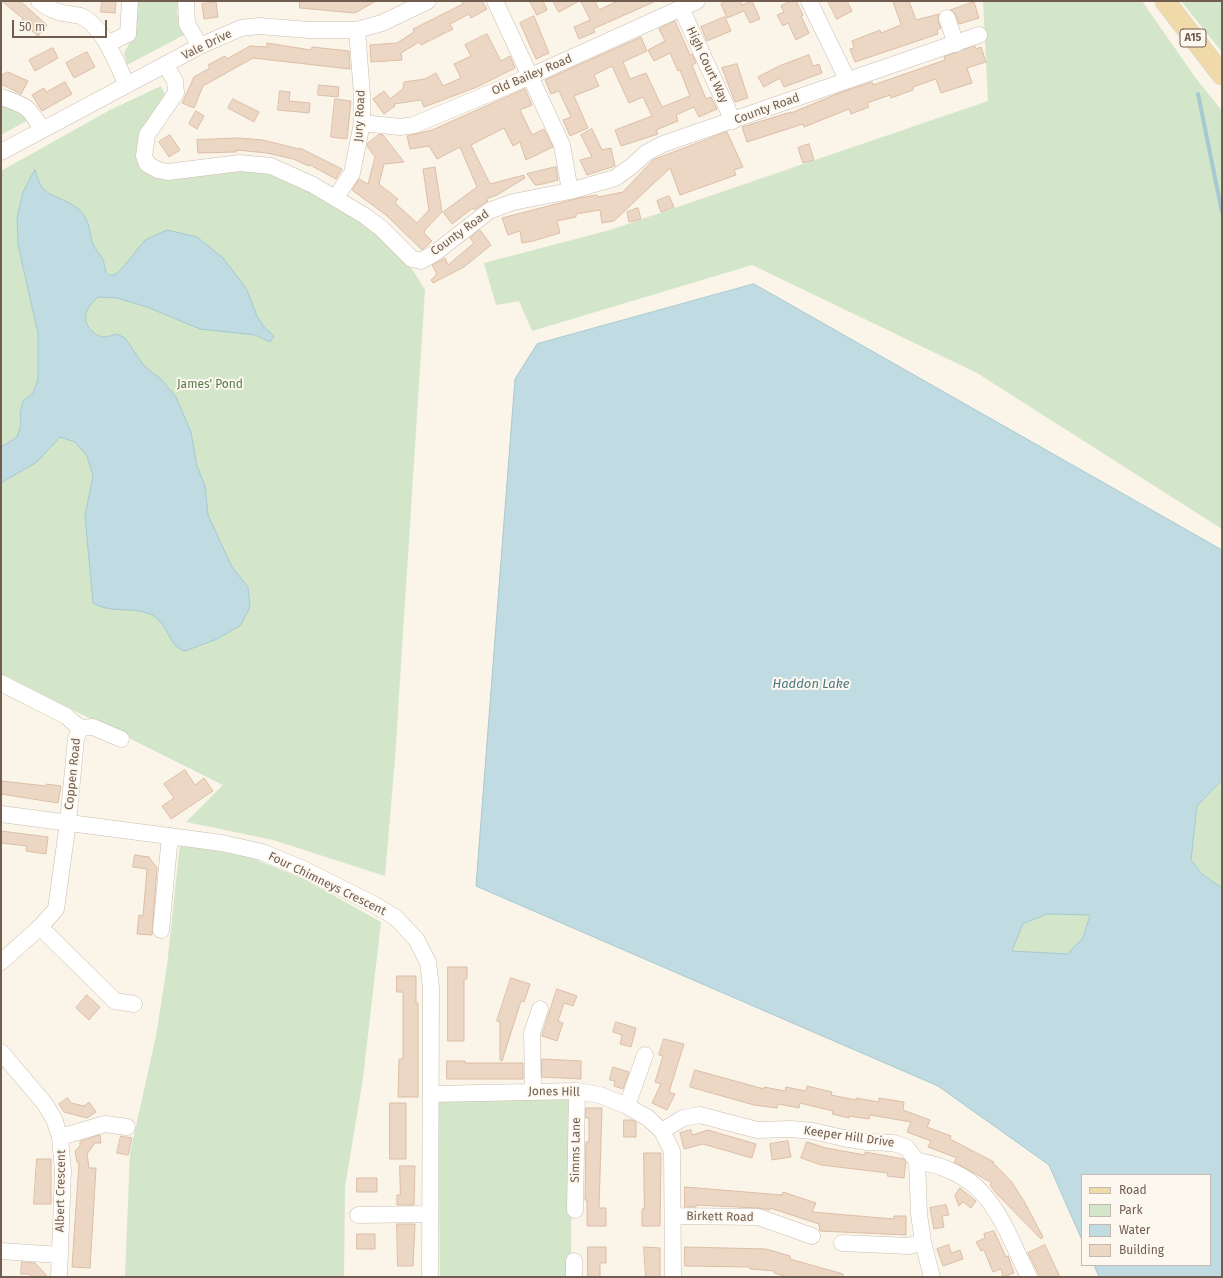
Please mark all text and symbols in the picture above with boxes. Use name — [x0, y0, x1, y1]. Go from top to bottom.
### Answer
scale bar — [14, 12, 109, 38]
text: 50 m — [19, 20, 45, 34]
street label: High Court Way — [683, 25, 731, 105]
street label: Vale Drive — [180, 27, 234, 63]
road number: A15 — [1180, 29, 1206, 47]
street label: Old Bailey Road — [490, 52, 574, 98]
street label: Jury Road — [351, 90, 369, 142]
street label: County Road — [732, 91, 802, 127]
street label: County Road — [428, 207, 492, 259]
park label: James' Pond — [177, 378, 243, 392]
water label: Haddon Lake — [772, 676, 850, 692]
street label: Coppen Road — [62, 737, 84, 811]
street label: Four Chimneys Crescent — [266, 849, 388, 919]
street label: Jones Hill — [528, 1084, 580, 1100]
street label: Simms Lane — [568, 1117, 584, 1183]
street label: Keeper Hill Drive — [803, 1124, 895, 1150]
street label: Albert Crescent — [53, 1150, 69, 1232]
legend — [1081, 1174, 1211, 1266]
text: Road — [1119, 1183, 1147, 1197]
text: Park — [1119, 1203, 1143, 1217]
street label: Birkett Road — [686, 1209, 754, 1225]
text: Water — [1119, 1223, 1150, 1237]
text: Building — [1119, 1243, 1164, 1257]

